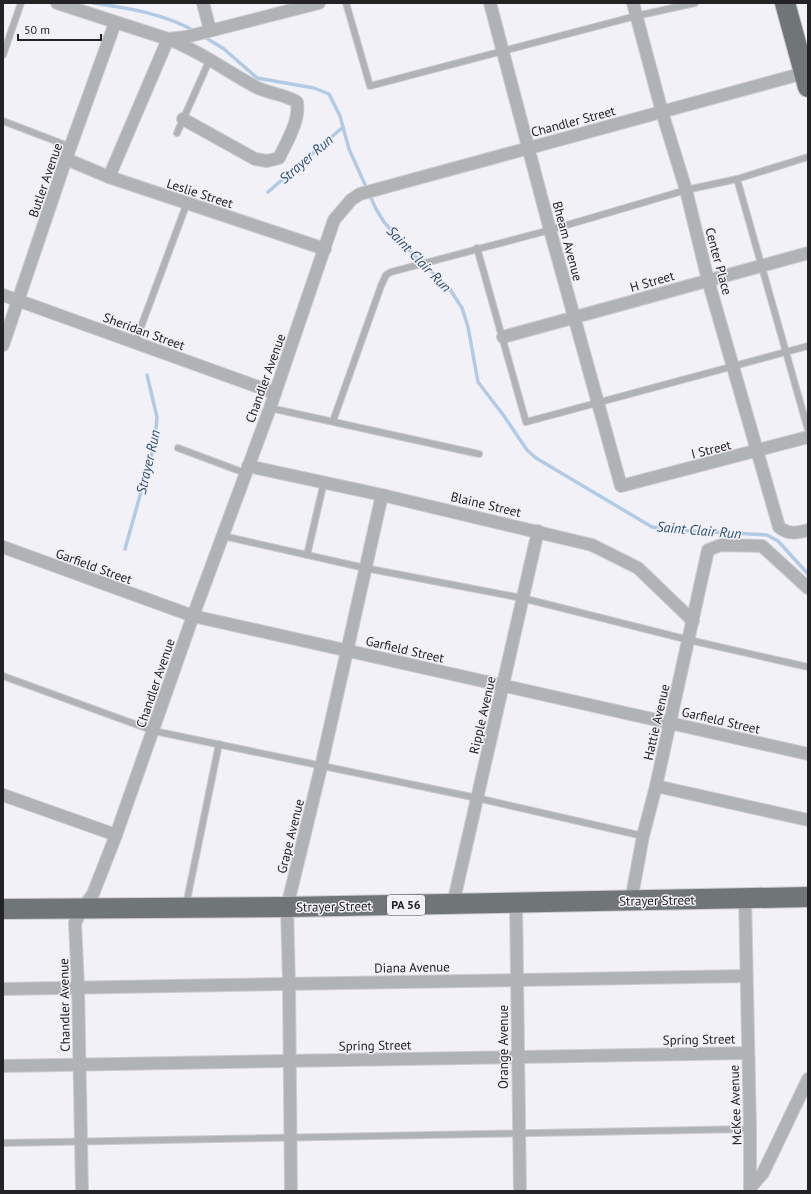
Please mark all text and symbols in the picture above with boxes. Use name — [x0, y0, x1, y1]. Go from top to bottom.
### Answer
scale bar — [18, 16, 101, 42]
text: 50 m — [24, 22, 50, 37]
street label: Chandler Street — [529, 102, 618, 141]
water label: Strayer Run — [275, 131, 337, 187]
street label: Butler Avenue — [25, 141, 66, 220]
street label: Leslie Street — [165, 175, 236, 212]
street label: Bheam Avenue — [549, 199, 586, 283]
water label: Saint Clair Run — [383, 222, 455, 296]
street label: Center Place — [701, 226, 736, 297]
street label: H Street — [628, 267, 677, 296]
street label: Sheridan Street — [101, 309, 188, 354]
street label: Chandler Avenue — [241, 331, 289, 425]
water label: Strayer Run — [132, 428, 164, 496]
street label: I Street — [689, 436, 733, 463]
street label: Blaine Street — [449, 488, 523, 521]
water label: Saint Clair Run — [656, 517, 742, 543]
street label: Garfield Street — [53, 545, 135, 588]
street label: Garfield Street — [364, 632, 446, 667]
street label: Chandler Avenue — [132, 636, 179, 730]
street label: Ripple Avenue — [465, 675, 500, 756]
street label: Hattie Avenue — [639, 682, 674, 762]
street label: Garfield Street — [680, 703, 762, 738]
street label: Grape Avenue — [273, 797, 308, 875]
street label: Strayer Street — [619, 891, 696, 910]
road number: PA 56 — [387, 895, 425, 915]
street label: Strayer Street — [296, 897, 373, 916]
street label: Chandler Avenue — [55, 958, 74, 1052]
street label: Diana Avenue — [374, 958, 450, 977]
street label: Orange Avenue — [495, 1005, 512, 1089]
street label: Spring Street — [663, 1030, 736, 1049]
street label: Spring Street — [339, 1036, 412, 1055]
street label: McKee Avenue — [726, 1065, 745, 1145]

